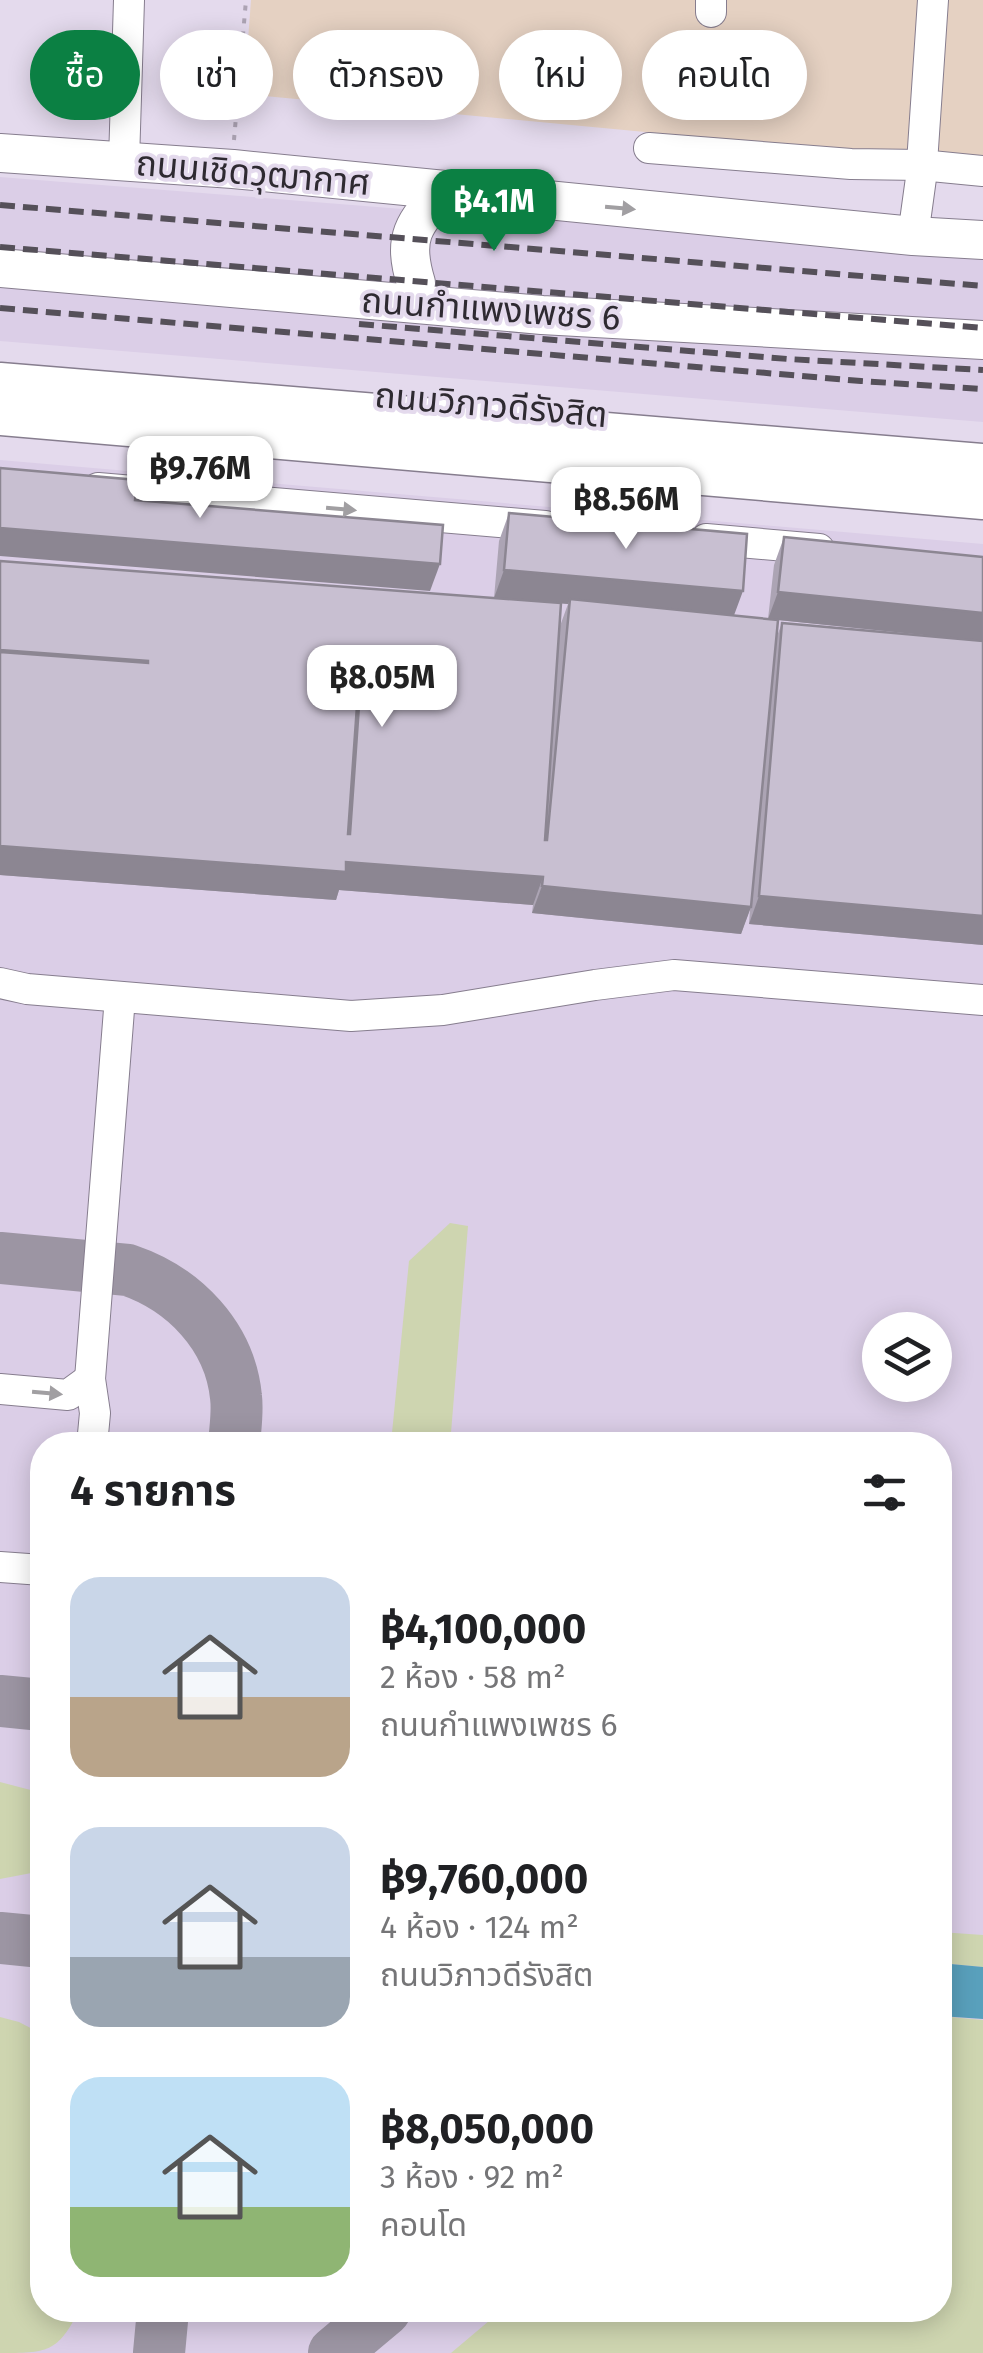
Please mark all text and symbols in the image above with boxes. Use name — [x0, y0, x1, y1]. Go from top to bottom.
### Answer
chip: ซื้อ — [30, 30, 140, 120]
chip: เช่า — [160, 30, 273, 120]
chip: ตัวกรอง — [293, 30, 479, 120]
chip: ใหม่ — [499, 30, 622, 120]
chip: คอนโด — [642, 30, 807, 120]
street label: ถนนเชิดวุฒากาศ — [134, 142, 372, 204]
pin: ฿4.1M — [424, 169, 564, 254]
text: ฿4.1M — [453, 182, 535, 220]
one-way arrow — [605, 200, 636, 216]
street label: ถนนกำแพงเพชร 6 — [360, 279, 622, 339]
street label: ถนนวิภาวดีรังสิต — [373, 374, 609, 436]
pin: ฿9.76M — [119, 436, 281, 521]
text: ฿9.76M — [149, 449, 251, 487]
pin: ฿8.56M — [545, 467, 707, 552]
text: ฿8.56M — [573, 480, 679, 518]
one-way arrow — [326, 501, 358, 517]
pin: ฿8.05M — [301, 645, 463, 730]
text: ฿8.05M — [329, 658, 435, 696]
map controls — [862, 1312, 952, 1402]
button: layers — [862, 1312, 952, 1402]
one-way arrow — [32, 1386, 64, 1402]
icon: filters — [857, 1465, 912, 1520]
text: 4 รายการ — [70, 1466, 236, 1516]
text: ฿4,100,000 — [380, 1604, 586, 1654]
icon: home — [150, 1617, 270, 1737]
text: 2 ห้อง · 58 m² — [380, 1658, 566, 1696]
text: ถนนกำแพงเพชร 6 — [380, 1706, 618, 1744]
text: ฿9,760,000 — [380, 1854, 588, 1904]
icon: home — [150, 1867, 270, 1987]
text: 4 ห้อง · 124 m² — [380, 1908, 579, 1946]
text: ถนนวิภาวดีรังสิต — [380, 1956, 593, 1994]
text: ฿8,050,000 — [380, 2104, 594, 2154]
icon: home — [150, 2117, 270, 2237]
text: 3 ห้อง · 92 m² — [380, 2158, 564, 2196]
text: คอนโด — [380, 2206, 467, 2244]

